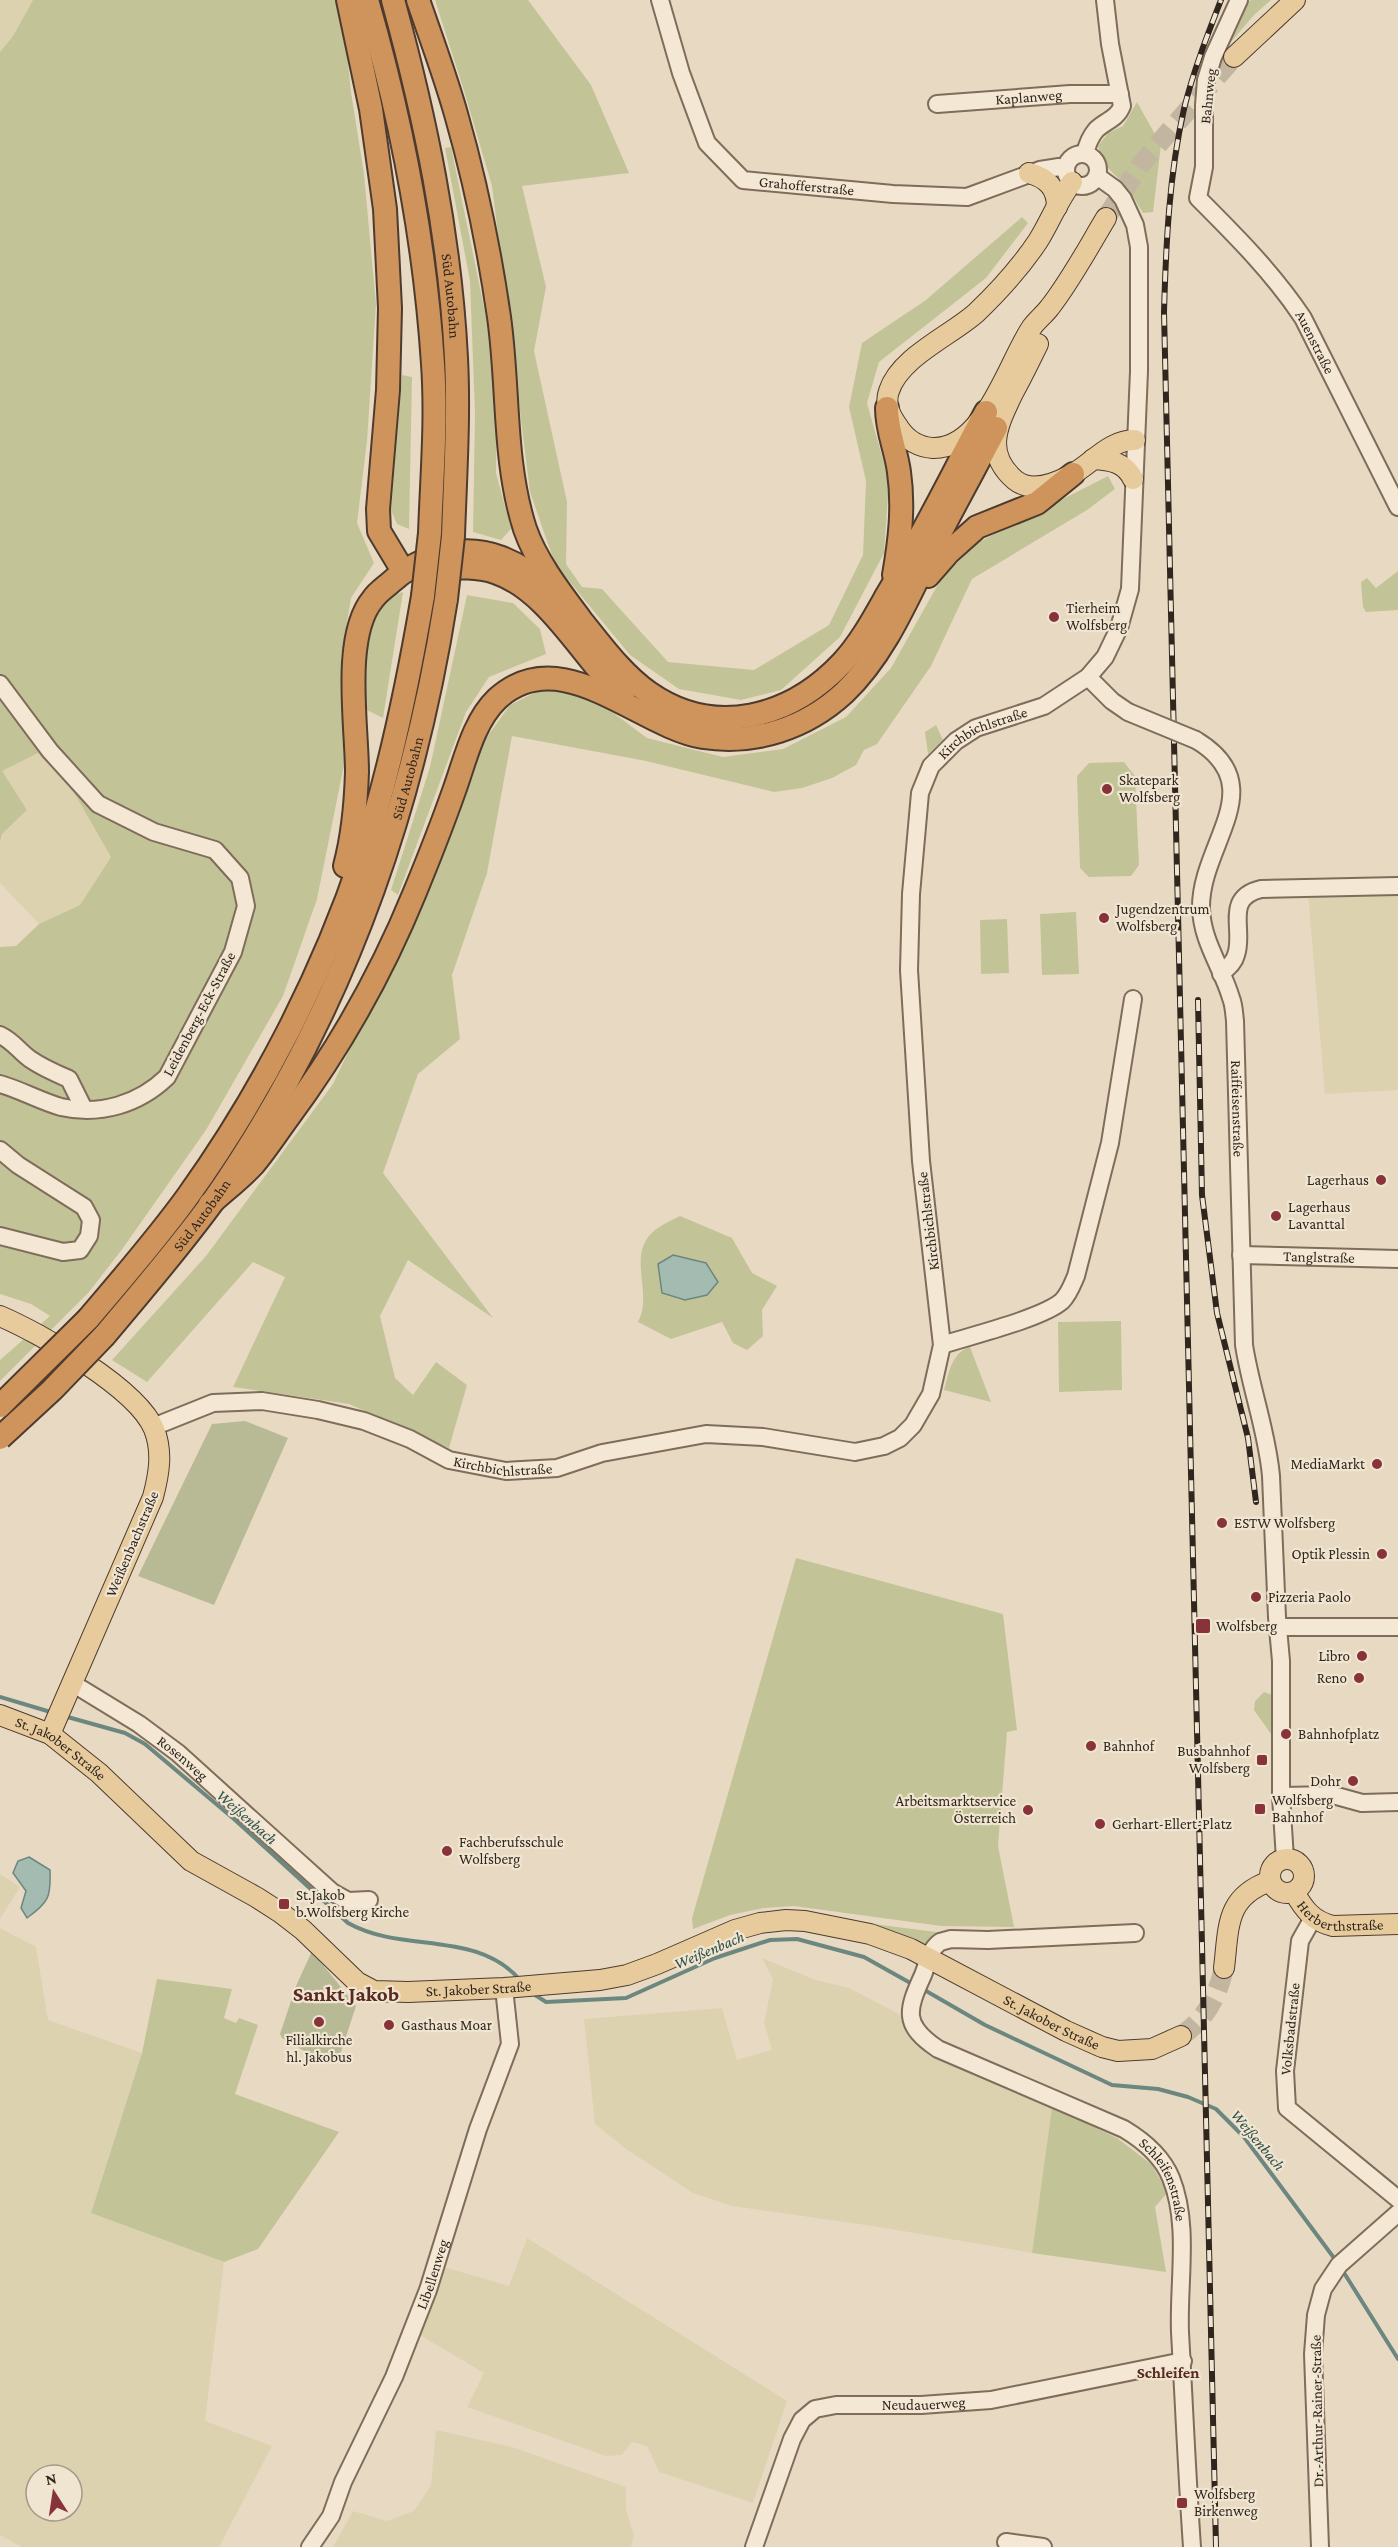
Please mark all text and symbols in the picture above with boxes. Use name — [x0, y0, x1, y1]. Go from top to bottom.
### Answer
street label: Bahnweg — [1197, 67, 1220, 125]
street label: Kaplanweg — [995, 87, 1063, 108]
street label: Grahofferstraße — [758, 174, 855, 198]
street label: Süd Autobahn — [438, 253, 463, 339]
street label: Auenstraße — [1292, 307, 1338, 377]
place label: Tierheim Wolfsberg — [1066, 600, 1127, 634]
marker: Tierheim Wolfsberg — [1047, 610, 1061, 624]
street label: Kirchbichlstraße — [935, 704, 1030, 762]
street label: Süd Autobahn — [389, 735, 426, 821]
place label: Skatepark Wolfsberg — [1119, 772, 1180, 806]
marker: Skatepark Wolfsberg — [1100, 782, 1114, 796]
place label: Jugendzentrum Wolfsberg — [1114, 901, 1210, 935]
marker: Jugendzentrum Wolfsberg — [1097, 911, 1111, 925]
street label: Leidenberg-Eck-Straße — [159, 949, 240, 1079]
street label: Raiffeisenstraße — [1228, 1060, 1247, 1157]
street label: Kirchbichlstraße — [914, 1170, 942, 1271]
place label: Lagerhaus — [1307, 1172, 1369, 1189]
marker: Lagerhaus — [1374, 1173, 1388, 1187]
street label: Süd Autobahn — [170, 1176, 234, 1254]
place label: Lagerhaus Lavanttal — [1288, 1199, 1350, 1232]
marker: Lagerhaus Lavanttal — [1269, 1209, 1283, 1223]
street label: Tanglstraße — [1283, 1248, 1355, 1266]
street label: Kirchbichlstraße — [452, 1453, 553, 1479]
place label: MediaMarkt — [1290, 1456, 1366, 1472]
marker: MediaMarkt — [1370, 1457, 1384, 1471]
street label: Weißenbachstraße — [103, 1488, 162, 1599]
place label: ESTW Wolfsberg — [1234, 1515, 1335, 1532]
marker: ESTW Wolfsberg — [1215, 1516, 1229, 1530]
place label: Optik Plessin — [1291, 1546, 1370, 1563]
marker: Optik Plessin — [1375, 1547, 1389, 1561]
place label: Pizzeria Paolo — [1268, 1589, 1351, 1605]
marker: Pizzeria Paolo — [1249, 1590, 1263, 1604]
marker: Wolfsberg — [1194, 1617, 1212, 1635]
place label: Wolfsberg — [1216, 1618, 1277, 1635]
place label: Libro — [1318, 1648, 1350, 1664]
marker: Libro — [1355, 1649, 1369, 1663]
place label: Reno — [1317, 1670, 1347, 1686]
marker: Reno — [1352, 1671, 1366, 1685]
street label: St. Jakober Straße — [13, 1714, 110, 1784]
place label: Bahnhofplatz — [1298, 1726, 1379, 1743]
marker: Bahnhofplatz — [1279, 1727, 1293, 1741]
street label: Rosenweg — [154, 1733, 211, 1785]
place label: Bahnhof — [1103, 1738, 1156, 1754]
marker: Bahnhof — [1084, 1739, 1098, 1753]
place label: Busbahnhof Wolfsberg — [1177, 1743, 1252, 1777]
marker: Busbahnhof Wolfsberg — [1255, 1753, 1269, 1767]
place label: Dohr — [1310, 1773, 1342, 1789]
marker: Dohr — [1346, 1774, 1360, 1788]
water label: Weißenbach — [213, 1786, 281, 1849]
place label: Wolfsberg Bahnhof — [1272, 1792, 1333, 1825]
place label: Arbeitsmarktservice Österreich — [896, 1793, 1016, 1826]
marker: Wolfsberg Bahnhof — [1253, 1802, 1267, 1816]
marker: Arbeitsmarktservice Österreich — [1021, 1803, 1035, 1817]
place label: Gerhart-Ellert-Platz — [1112, 1816, 1232, 1832]
marker: Gerhart-Ellert-Platz — [1093, 1817, 1107, 1831]
place label: Fachberufsschule Wolfsberg — [459, 1834, 564, 1868]
marker: Fachberufsschule Wolfsberg — [440, 1844, 454, 1858]
place label: St.Jakob b.Wolfsberg Kirche — [296, 1887, 410, 1921]
marker: St.Jakob b.Wolfsberg Kirche — [277, 1897, 291, 1911]
street label: Herberthstraße — [1294, 1898, 1384, 1934]
water label: Weißenbach — [672, 1928, 747, 1973]
street label: St. Jakober Straße — [425, 1978, 532, 2000]
district label: Sankt Jakob — [293, 1982, 399, 2006]
street label: Volksbadstraße — [1277, 1982, 1303, 2076]
street label: St. Jakober Straße — [1001, 1991, 1103, 2053]
marker: Filialkirche hl. Jakobus — [312, 2015, 326, 2029]
place label: Gasthaus Moar — [401, 2017, 493, 2033]
marker: Gasthaus Moar — [382, 2018, 396, 2032]
place label: Filialkirche hl. Jakobus — [286, 2032, 353, 2066]
water label: Weißenbach — [1227, 2106, 1289, 2175]
street label: Schleifenstraße — [1136, 2134, 1189, 2222]
street label: Libellenweg — [413, 2237, 452, 2312]
street label: Dr.-Arthur-Rainer-Straße — [1308, 2334, 1326, 2487]
district label: Schleifen — [1137, 2364, 1199, 2381]
street label: Neudauerweg — [882, 2394, 966, 2413]
north arrow — [24, 2463, 84, 2523]
text: N — [44, 2469, 58, 2488]
place label: Wolfsberg Birkenweg — [1194, 2486, 1258, 2520]
marker: Wolfsberg Birkenweg — [1175, 2496, 1189, 2510]

